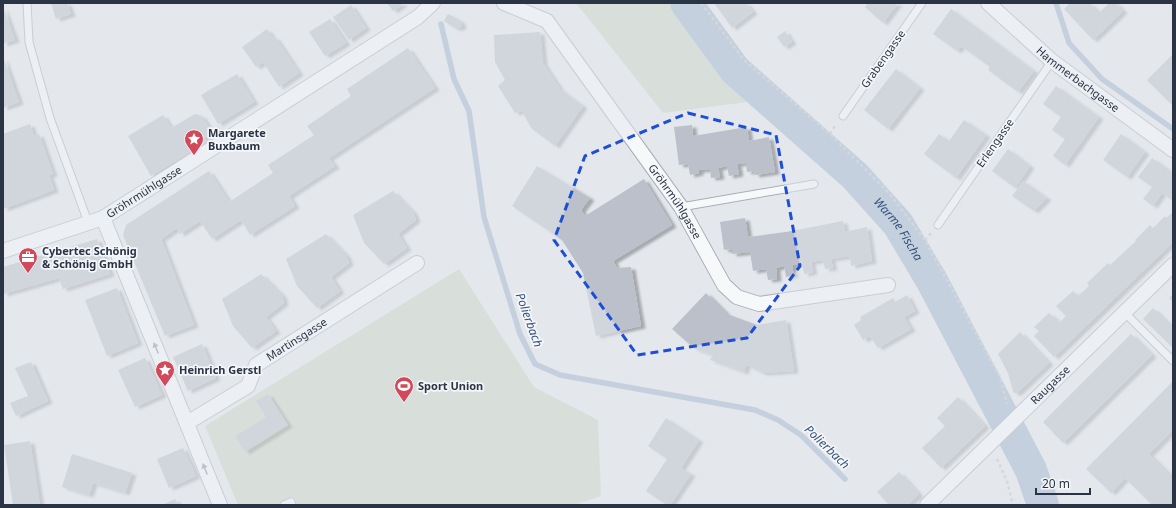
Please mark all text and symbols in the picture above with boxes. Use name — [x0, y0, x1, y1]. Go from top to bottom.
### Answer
street label: Grabengasse — [857, 27, 908, 91]
street label: Hammerbachgasse — [1034, 43, 1123, 115]
street label: Erlengasse — [972, 115, 1017, 170]
place label: Margarete Buxbaum — [208, 125, 266, 153]
place icon: Margarete Buxbaum — [183, 128, 205, 156]
street label: Gröhrmühlgasse — [645, 161, 705, 242]
street label: Gröhrmühlgasse — [103, 162, 184, 221]
water label: Warme Fischa — [870, 194, 927, 264]
place label: Cybertec Schönig & Schönig GmbH — [42, 243, 137, 271]
office icon: Cybertec Schönig & Schönig GmbH — [17, 246, 39, 274]
water label: Polierbach — [512, 290, 547, 349]
street label: Martinsgasse — [263, 314, 330, 364]
one-way arrow — [153, 343, 159, 354]
place icon: Heinrich Gerstl — [154, 359, 176, 387]
place label: Heinrich Gerstl — [179, 362, 261, 377]
street label: Raugasse — [1027, 362, 1073, 407]
sports icon: Sport Union — [393, 375, 415, 403]
place label: Sport Union — [418, 378, 483, 393]
water label: Polierbach — [801, 421, 854, 472]
one-way arrow — [202, 463, 208, 474]
scale bar — [1036, 470, 1090, 496]
text: 20 m — [1042, 475, 1070, 492]

